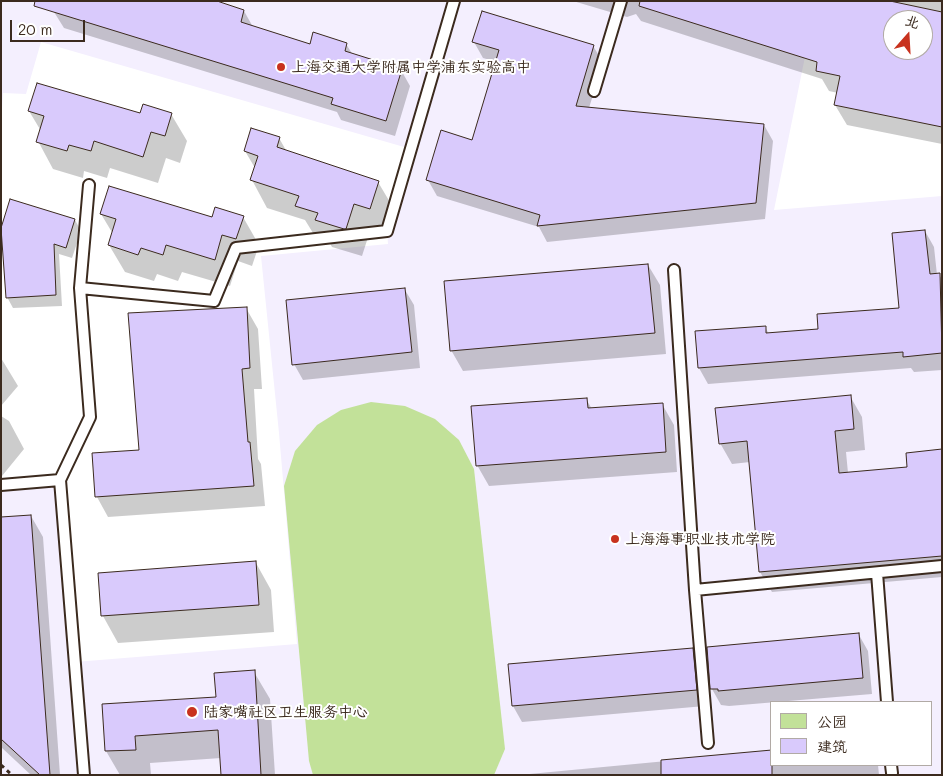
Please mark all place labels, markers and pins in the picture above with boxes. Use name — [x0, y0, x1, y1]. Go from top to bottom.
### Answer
place label: 上海交通大学附属中学浦东实验高中 — [291, 58, 531, 76]
marker: 上海交通大学附属中学浦东实验高中 — [275, 61, 287, 73]
place label: 上海海事职业技术学院 — [625, 530, 775, 548]
marker: 上海海事职业技术学院 — [609, 533, 621, 545]
place label: 陆家嘴社区卫生服务中心 — [203, 703, 368, 721]
marker: 陆家嘴社区卫生服务中心 — [185, 705, 199, 719]

